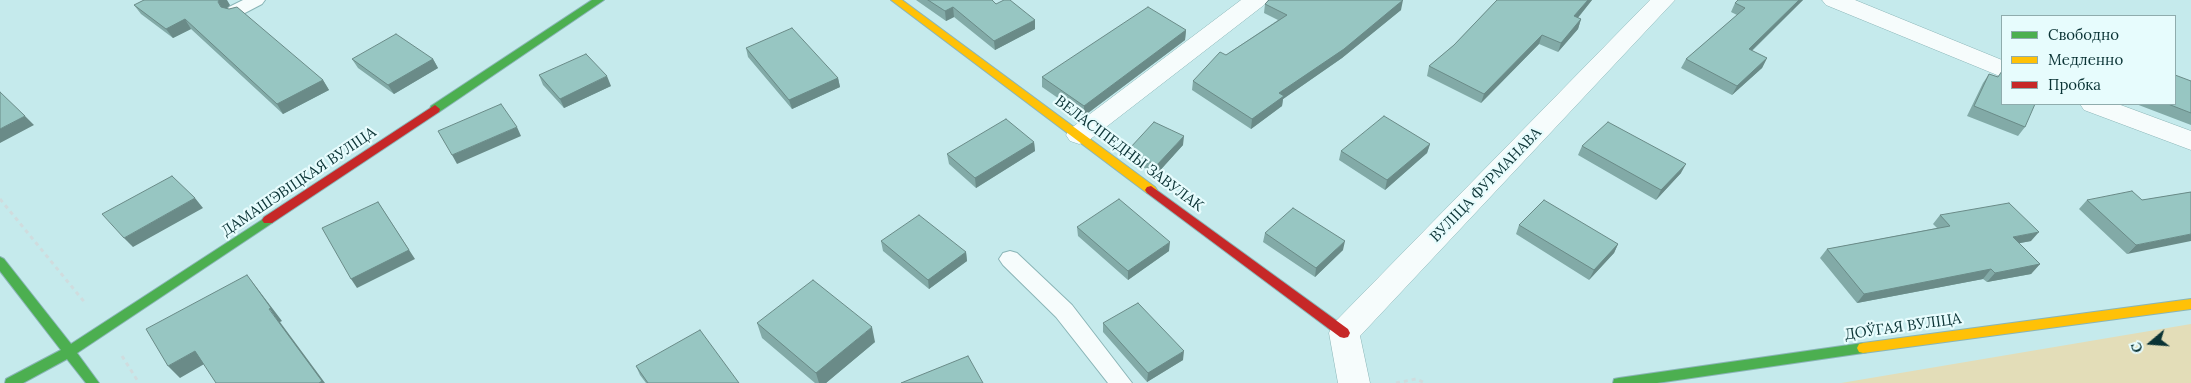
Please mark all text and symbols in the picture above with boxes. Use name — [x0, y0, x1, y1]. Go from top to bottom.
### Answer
legend — [2001, 15, 2176, 105]
text: Свободно — [2048, 25, 2119, 44]
text: Медленно — [2048, 50, 2123, 69]
text: Пробка — [2048, 75, 2101, 94]
street label: ВЕЛАСІПЕДНЫ ЗАВУЛАК — [1051, 92, 1207, 216]
street label: ДАМАШЭВІЦКАЯ ВУЛІЦА — [218, 124, 380, 240]
street label: ВУЛІЦА ФУРМАНАВА — [1427, 124, 1545, 246]
street label: ДОЎГАЯ ВУЛІЦА — [1843, 310, 1963, 344]
north arrow — [2126, 318, 2176, 368]
text: С — [2127, 340, 2147, 355]

